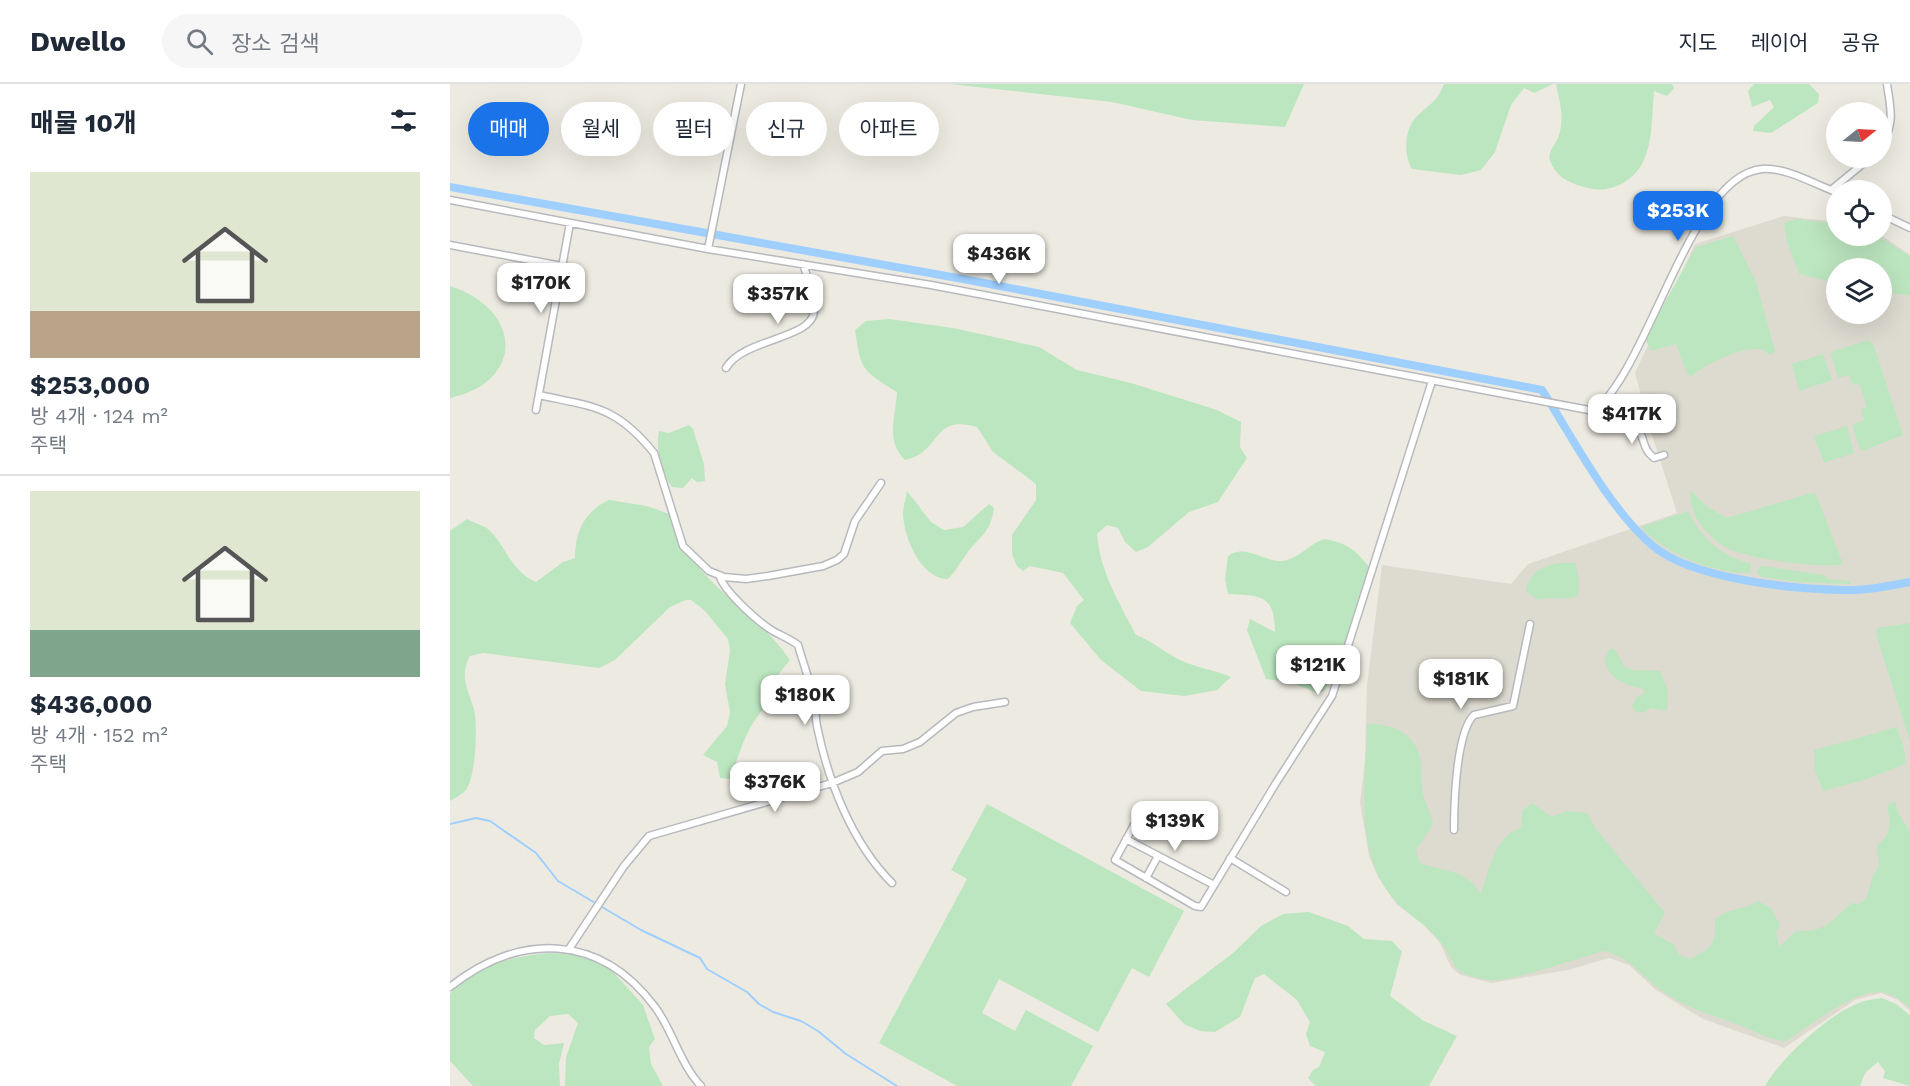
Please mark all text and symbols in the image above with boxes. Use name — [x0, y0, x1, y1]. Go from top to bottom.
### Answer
search box — [162, 14, 582, 68]
text: Dwello — [30, 25, 126, 58]
icon: search — [183, 25, 216, 58]
text: 지도 — [1679, 30, 1717, 55]
text: 레이어 — [1750, 30, 1808, 55]
text: 공유 — [1841, 30, 1880, 55]
text: 장소 검색 — [231, 31, 320, 56]
chip: 매매 — [468, 102, 549, 156]
chip: 월세 — [561, 102, 641, 156]
chip: 필터 — [653, 102, 734, 156]
chip: 신규 — [746, 102, 827, 156]
chip: 아파트 — [839, 102, 939, 156]
north arrow — [1826, 102, 1892, 168]
map controls — [1826, 102, 1892, 324]
icon: filters — [387, 104, 420, 137]
text: 매물 10개 — [30, 108, 137, 138]
button: locate — [1826, 180, 1892, 246]
pin: $253K — [1636, 191, 1720, 242]
text: $253K — [1647, 198, 1709, 222]
icon: home — [171, 211, 279, 319]
pin: $436K — [957, 234, 1041, 285]
text: $436K — [967, 241, 1031, 265]
button: layers — [1826, 258, 1892, 324]
pin: $170K — [499, 263, 583, 314]
text: $170K — [511, 270, 571, 294]
pin: $357K — [736, 274, 820, 325]
text: $357K — [747, 281, 809, 305]
text: $253,000 — [30, 370, 150, 400]
pin: $417K — [1590, 394, 1674, 445]
text: $417K — [1602, 401, 1662, 425]
text: 방 4개 · 124 m² — [30, 404, 168, 428]
text: 주택 — [30, 433, 67, 457]
icon: home — [171, 530, 279, 638]
pin: $121K — [1276, 645, 1360, 696]
text: $121K — [1290, 652, 1346, 676]
pin: $181K — [1419, 659, 1503, 710]
text: $181K — [1433, 666, 1489, 690]
pin: $180K — [763, 675, 847, 726]
text: $180K — [775, 682, 835, 706]
text: $436,000 — [30, 689, 152, 719]
text: 방 4개 · 152 m² — [30, 723, 168, 747]
text: 주택 — [30, 752, 67, 776]
pin: $376K — [733, 762, 817, 813]
text: $376K — [744, 769, 806, 793]
pin: $139K — [1133, 801, 1217, 852]
text: $139K — [1145, 808, 1205, 832]

